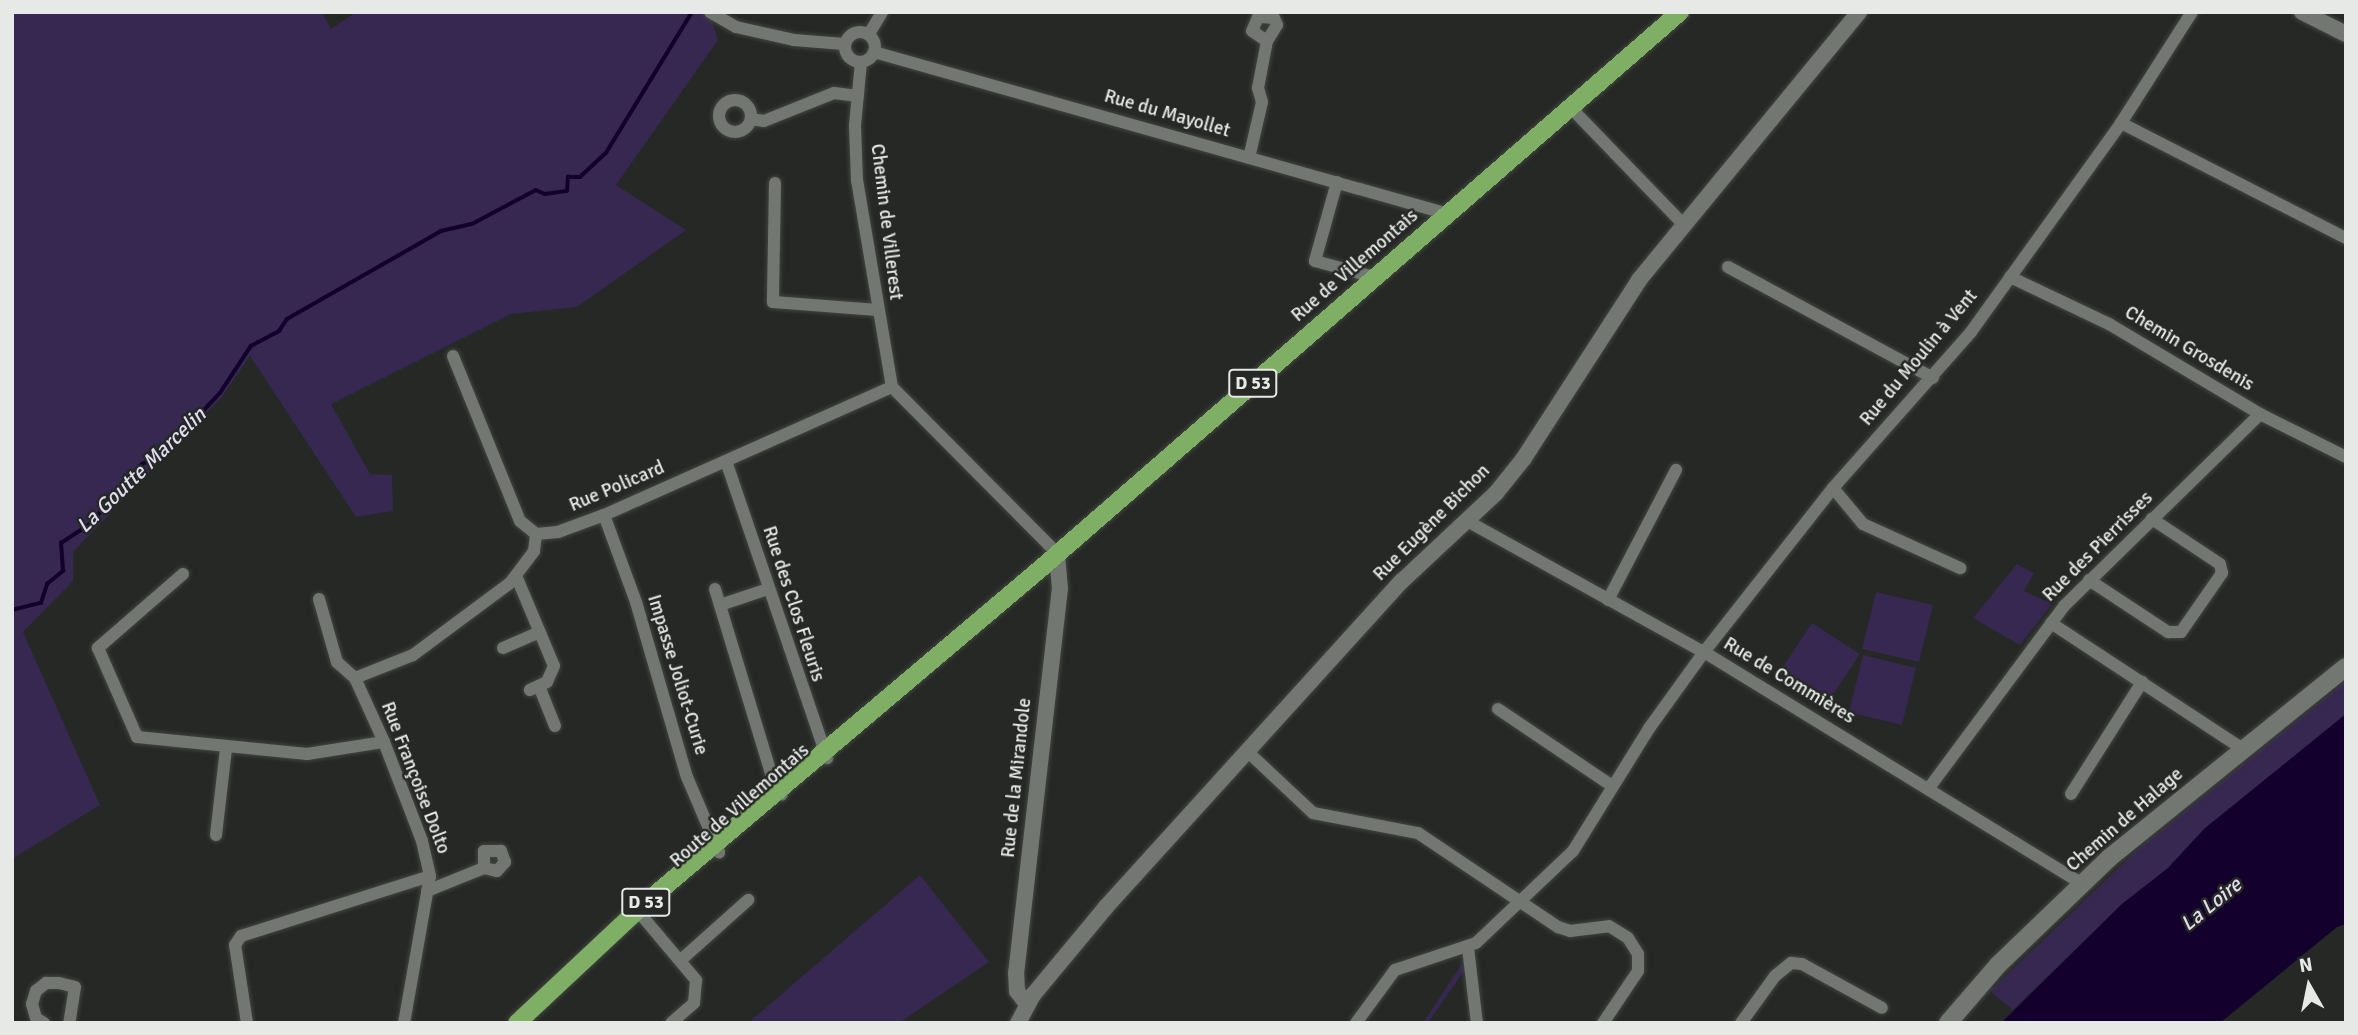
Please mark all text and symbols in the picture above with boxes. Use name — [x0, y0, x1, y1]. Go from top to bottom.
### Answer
street label: Rue du Mayollet — [1101, 85, 1233, 143]
street label: Chemin de Villerest — [865, 143, 907, 301]
street label: Rue de Villemontais — [1287, 205, 1423, 327]
street label: Rue du Moulin à Vent — [1855, 285, 1983, 431]
street label: Chemin Grosdenis — [2120, 301, 2258, 397]
road number: D 53 — [1227, 368, 1279, 398]
water label: La Goutte Marcelin — [71, 402, 211, 538]
street label: Rue Policard — [566, 457, 668, 517]
street label: Rue Eugène Bichon — [1369, 460, 1495, 586]
street label: Rue des Pierrisses — [2038, 487, 2158, 607]
street label: Rue des Clos Fleuris — [757, 523, 829, 685]
street label: Impasse Joliot-Curie — [642, 592, 712, 758]
street label: Rue de Commières — [1719, 633, 1859, 729]
street label: Rue de la Mirandole — [997, 697, 1037, 859]
street label: Rue Françoise Dolto — [375, 699, 455, 857]
street label: Route de Villemontais — [666, 739, 814, 873]
street label: Chemin de Halage — [2062, 763, 2188, 877]
water label: La Loire — [2176, 872, 2246, 936]
road number: D 53 — [620, 888, 672, 917]
north arrow — [2274, 951, 2344, 1021]
text: N — [2297, 952, 2314, 978]

